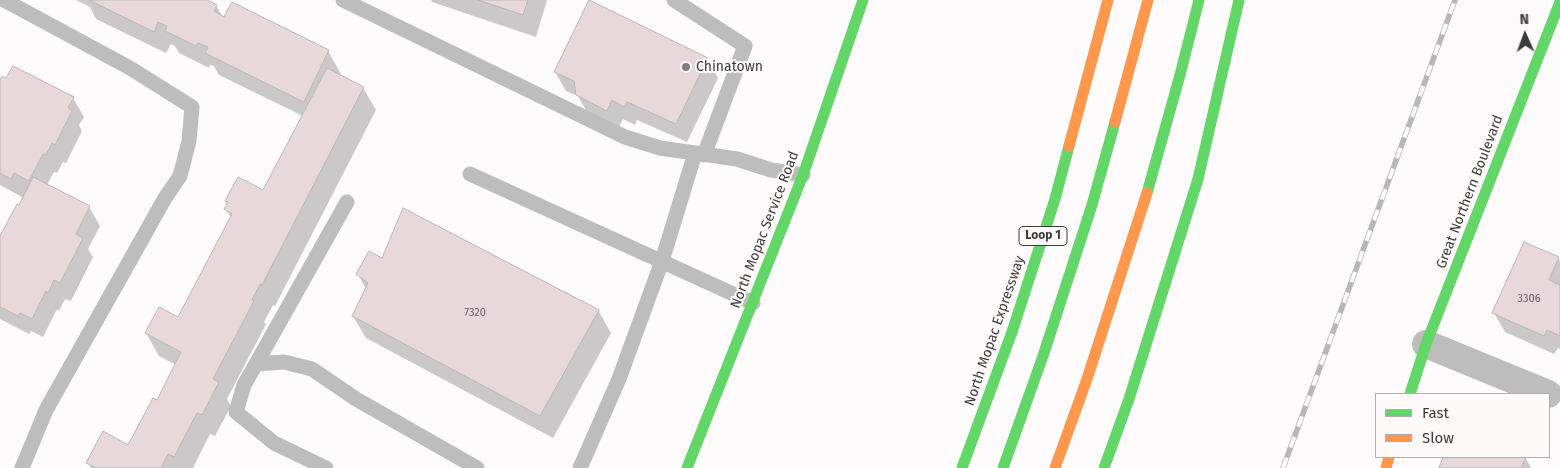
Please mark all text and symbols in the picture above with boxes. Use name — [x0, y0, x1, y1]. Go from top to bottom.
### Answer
north arrow — [1500, 10, 1550, 60]
text: N — [1520, 11, 1529, 28]
place label: Chinatown — [696, 59, 763, 75]
marker: Chinatown — [680, 61, 692, 73]
street label: Great Northern Boulevard — [1433, 113, 1507, 271]
street label: North Mopac Service Road — [727, 149, 803, 311]
road number: Loop 1 — [1019, 227, 1067, 246]
street label: North Mopac Expressway — [961, 254, 1029, 408]
house number: 3306 — [1518, 292, 1540, 306]
house number: 7320 — [464, 306, 486, 320]
legend — [1375, 393, 1550, 458]
text: Fast — [1422, 404, 1449, 422]
text: Slow — [1422, 429, 1454, 447]

